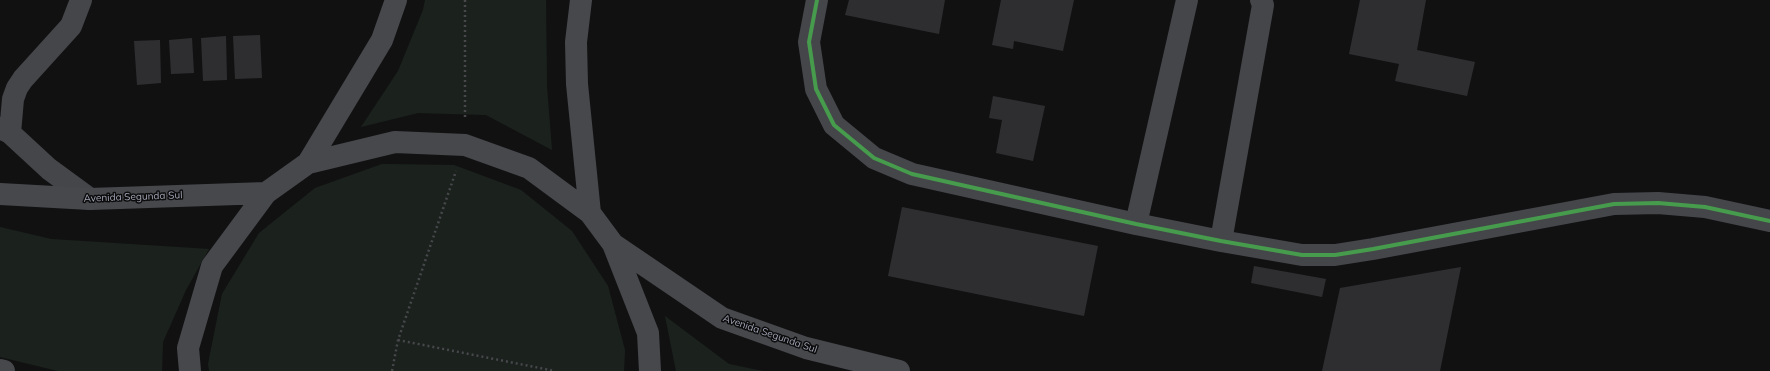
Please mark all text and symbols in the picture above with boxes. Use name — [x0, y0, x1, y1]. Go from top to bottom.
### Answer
street label: Avenida Segunda Sul — [83, 189, 183, 205]
street label: Avenida Segunda Sul — [721, 312, 819, 356]

